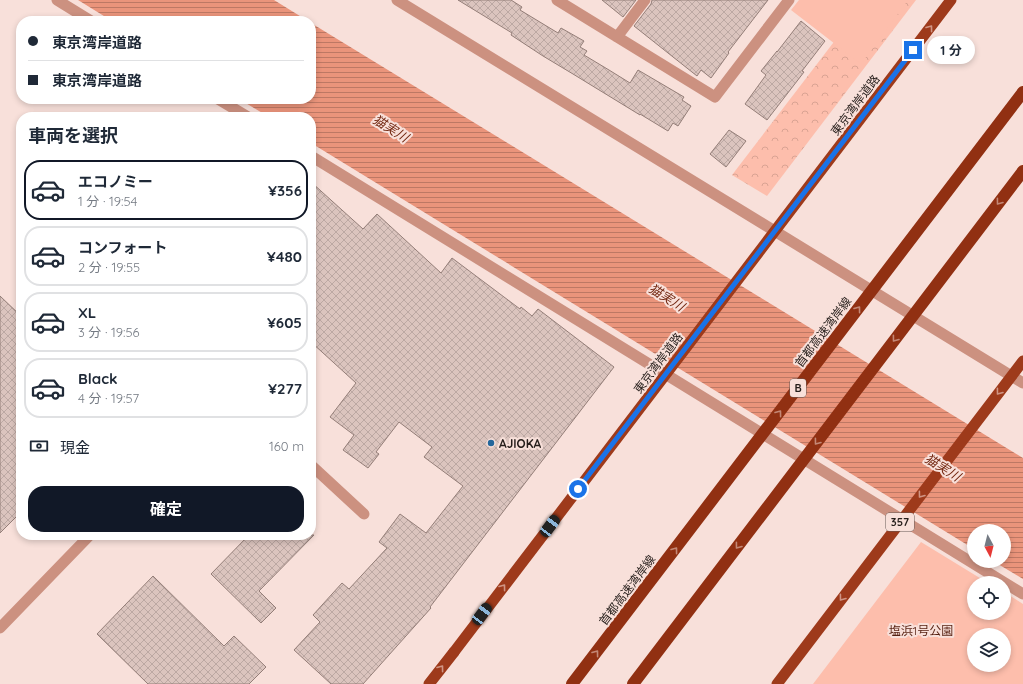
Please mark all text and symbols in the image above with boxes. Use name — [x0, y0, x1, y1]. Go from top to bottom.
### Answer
one-way arrow — [926, 25, 933, 32]
text: 東京湾岸道路 — [52, 33, 142, 52]
callout: 1 分 — [927, 36, 975, 64]
route end — [904, 41, 922, 59]
text: 1 分 — [940, 42, 962, 58]
text: 東京湾岸道路 — [52, 71, 142, 90]
street label: 東京湾岸道路 — [827, 72, 883, 138]
water label: 猫実川 — [370, 111, 413, 146]
text: 車両を選択 — [28, 124, 118, 147]
icon: car — [30, 172, 66, 208]
text: エコノミー — [78, 172, 153, 191]
text: ¥356 — [268, 181, 302, 200]
text: 1 分 · 19:54 — [78, 193, 137, 209]
one-way arrow — [997, 197, 1004, 204]
icon: car — [30, 238, 66, 274]
text: コンフォート — [78, 238, 168, 257]
text: ¥480 — [267, 247, 302, 266]
text: 2 分 · 19:55 — [78, 259, 140, 275]
water label: 猫実川 — [646, 280, 689, 315]
street label: 首都高速湾岸線 — [792, 294, 854, 370]
text: XL — [78, 303, 96, 322]
icon: car — [30, 304, 66, 340]
one-way arrow — [853, 307, 860, 314]
text: ¥605 — [267, 313, 302, 332]
text: 3 分 · 19:56 — [78, 324, 140, 340]
street label: 東京湾岸道路 — [630, 330, 686, 396]
one-way arrow — [893, 334, 900, 341]
text: Black — [78, 369, 118, 388]
icon: car — [30, 370, 66, 406]
text: ¥277 — [268, 379, 302, 398]
road number: B — [790, 379, 806, 397]
one-way arrow — [997, 387, 1004, 394]
text: 4 分 · 19:57 — [78, 390, 139, 406]
one-way arrow — [774, 410, 781, 417]
icon: cash — [28, 435, 50, 457]
place label: AJIOKA — [499, 436, 542, 451]
text: 現金 — [60, 438, 90, 457]
text: 160 m — [269, 438, 304, 454]
marker: AJIOKA — [486, 438, 496, 448]
one-way arrow — [814, 438, 821, 445]
water label: 猫実川 — [922, 450, 965, 485]
route start — [569, 480, 587, 498]
button: 確定 — [28, 486, 304, 532]
one-way arrow — [918, 491, 925, 498]
car — [538, 513, 562, 539]
road number: 357 — [886, 513, 914, 531]
north arrow — [967, 524, 1011, 568]
map controls — [967, 524, 1011, 672]
one-way arrow — [736, 541, 743, 548]
one-way arrow — [670, 547, 677, 554]
street label: 首都高速湾岸線 — [596, 552, 658, 628]
button: locate — [967, 576, 1011, 620]
one-way arrow — [498, 585, 505, 592]
one-way arrow — [840, 594, 847, 601]
car — [470, 601, 494, 627]
park label: 塩浜1号公園 — [889, 623, 953, 638]
button: layers — [967, 628, 1011, 672]
one-way arrow — [591, 650, 599, 657]
one-way arrow — [437, 665, 444, 672]

